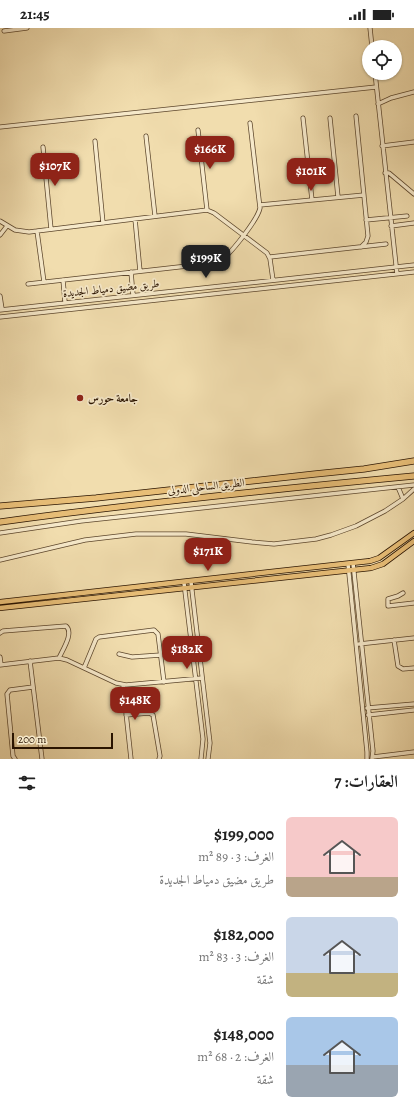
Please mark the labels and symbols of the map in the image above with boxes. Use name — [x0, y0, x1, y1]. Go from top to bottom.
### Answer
pin: $166K — [182, 136, 238, 170]
pin: $107K — [27, 153, 83, 187]
pin: $101K — [283, 158, 339, 192]
pin: $199K — [178, 245, 234, 279]
street label: طريق مضيق دمياط الجديدة — [62, 276, 160, 301]
place label: جامعة حورس — [88, 391, 138, 406]
marker: جامعة حورس — [75, 393, 85, 403]
street label: الطريق الساحلى الدولى — [167, 475, 245, 499]
pin: $171K — [180, 538, 236, 572]
pin: $182K — [159, 636, 215, 670]
pin: $148K — [107, 687, 163, 721]
scale bar — [12, 731, 113, 750]

